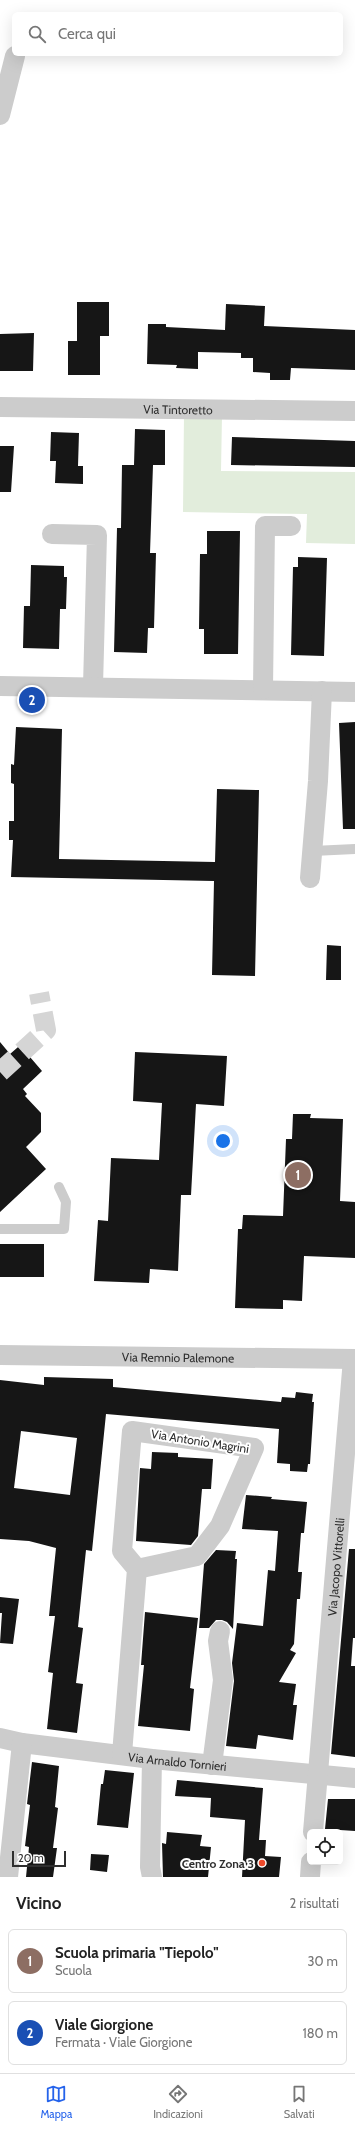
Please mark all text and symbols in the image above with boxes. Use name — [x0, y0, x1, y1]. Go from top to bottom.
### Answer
search box — [12, 12, 343, 56]
icon: search — [26, 23, 48, 45]
text: Cerca qui — [58, 25, 116, 43]
street label: Via Tintoretto — [143, 401, 213, 417]
pin: 2 — [19, 685, 45, 715]
your location — [213, 1131, 233, 1151]
pin: 1 — [285, 1160, 311, 1190]
street label: Via Remnio Palemone — [122, 1349, 234, 1365]
street label: Via Antonio Magrini — [150, 1426, 250, 1456]
street label: Via Jacopo Vittorelli — [324, 1517, 347, 1617]
street label: Via Arnaldo Tornieri — [127, 1749, 227, 1773]
map controls — [307, 1829, 343, 1865]
button: locate — [307, 1829, 343, 1865]
scale bar — [12, 1849, 66, 1868]
text: 20 m — [18, 1851, 44, 1865]
place label: Centro Zona 3 — [182, 1856, 254, 1871]
marker: Centro Zona 3 — [257, 1858, 267, 1868]
text: Vicino — [16, 1893, 61, 1913]
text: 2 risultati — [290, 1895, 339, 1911]
text: Scuola primaria "Tiepolo" — [55, 1944, 219, 1962]
text: 1 — [28, 1953, 32, 1969]
text: 30 m — [308, 1953, 338, 1969]
text: Scuola — [55, 1962, 92, 1978]
text: Viale Giorgione — [55, 2016, 153, 2034]
text: 2 — [27, 2025, 33, 2041]
text: 180 m — [302, 2025, 338, 2041]
text: Fermata · Viale Giorgione — [55, 2034, 192, 2050]
tab: Mappa — [40, 2083, 72, 2121]
tab: Indicazioni — [153, 2083, 203, 2121]
tab: Salvati — [284, 2083, 315, 2121]

